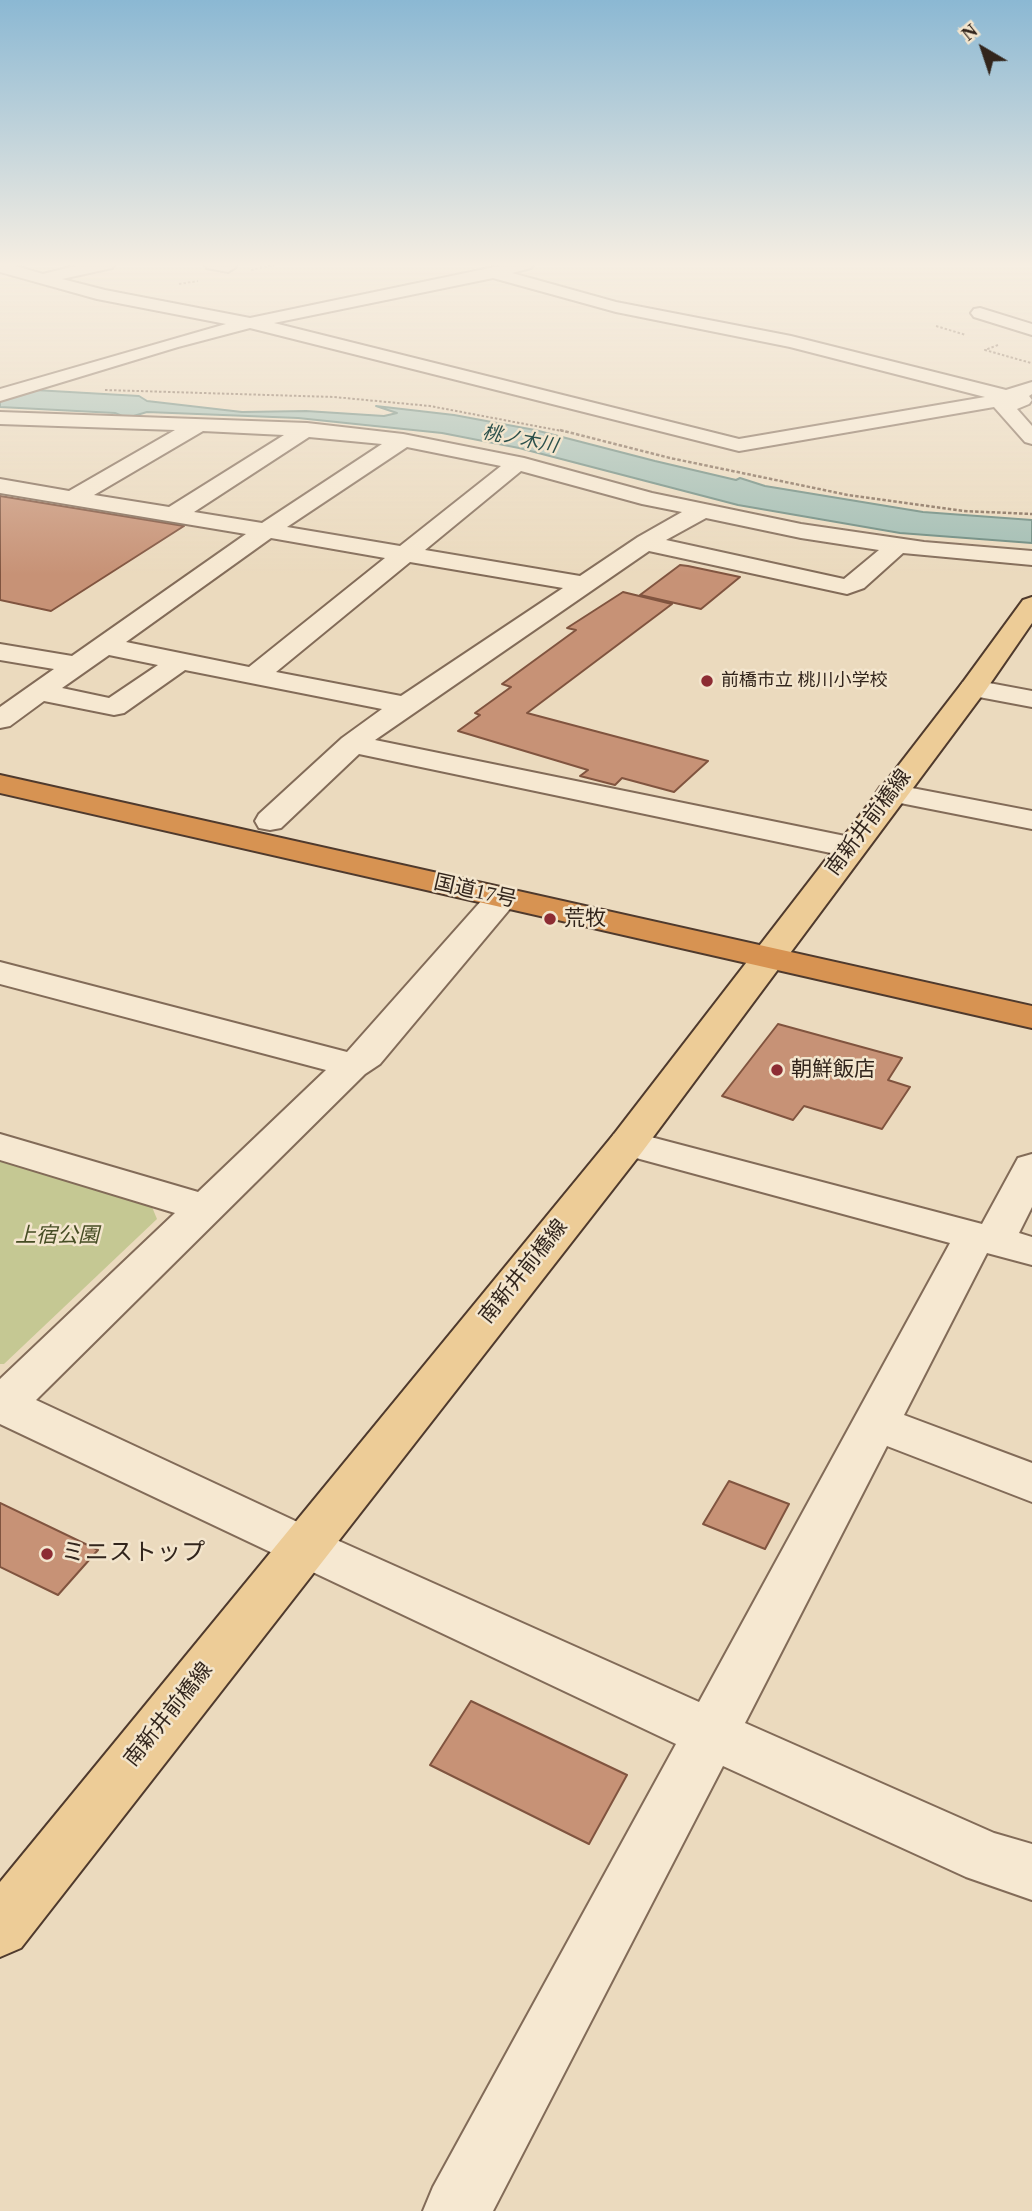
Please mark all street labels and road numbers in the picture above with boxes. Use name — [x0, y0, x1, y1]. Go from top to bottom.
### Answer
street label: 南新井前橋線 — [821, 765, 917, 881]
street label: 国道17号 — [431, 870, 519, 914]
street label: 南新井前橋線 — [475, 1215, 573, 1329]
street label: 南新井前橋線 — [120, 1658, 218, 1772]

